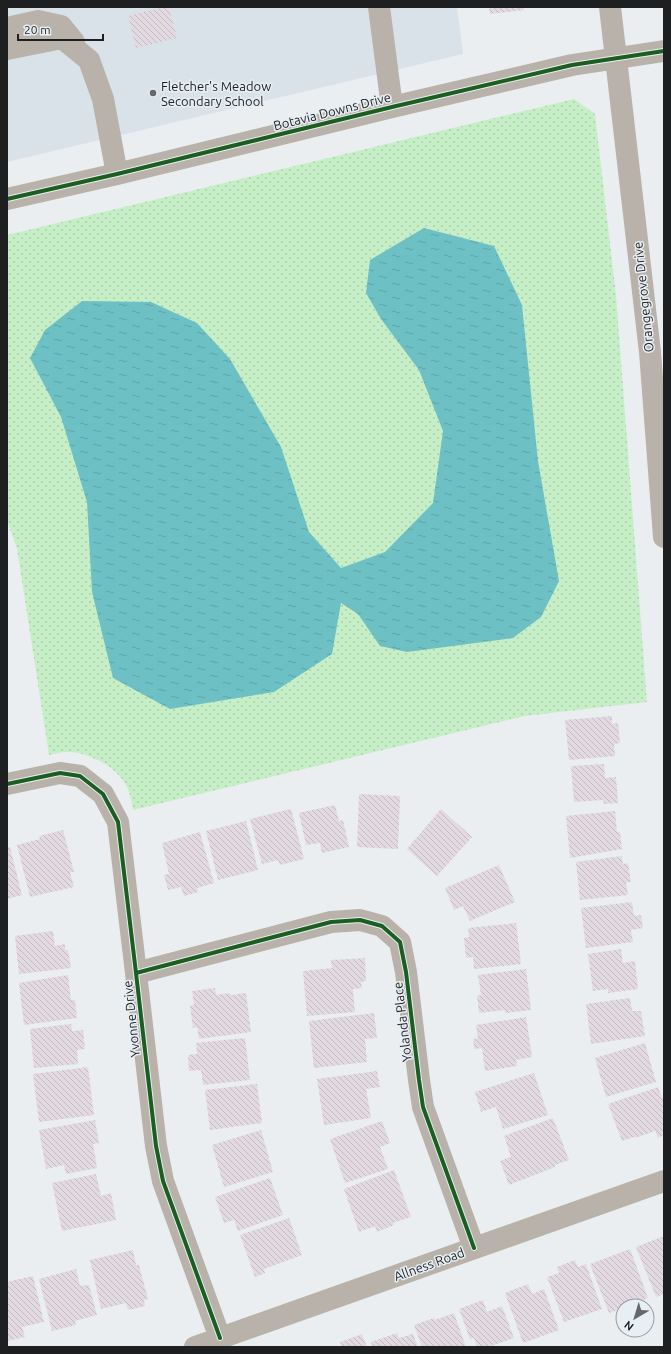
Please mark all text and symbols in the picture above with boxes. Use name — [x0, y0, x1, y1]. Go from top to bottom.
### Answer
scale bar — [18, 16, 103, 42]
text: 20 m — [24, 23, 51, 36]
place label: Fletcher's Meadow Secondary School — [161, 79, 271, 108]
marker: Fletcher's Meadow Secondary School — [148, 88, 158, 98]
street label: Botavia Downs Drive — [272, 90, 392, 132]
street label: Orangegrove Drive — [630, 241, 656, 353]
street label: Yvonne Drive — [120, 980, 142, 1058]
street label: Yolanda Place — [390, 981, 414, 1063]
street label: Allness Road — [392, 1245, 466, 1283]
north arrow — [615, 1298, 655, 1338]
text: N — [622, 1319, 636, 1333]

